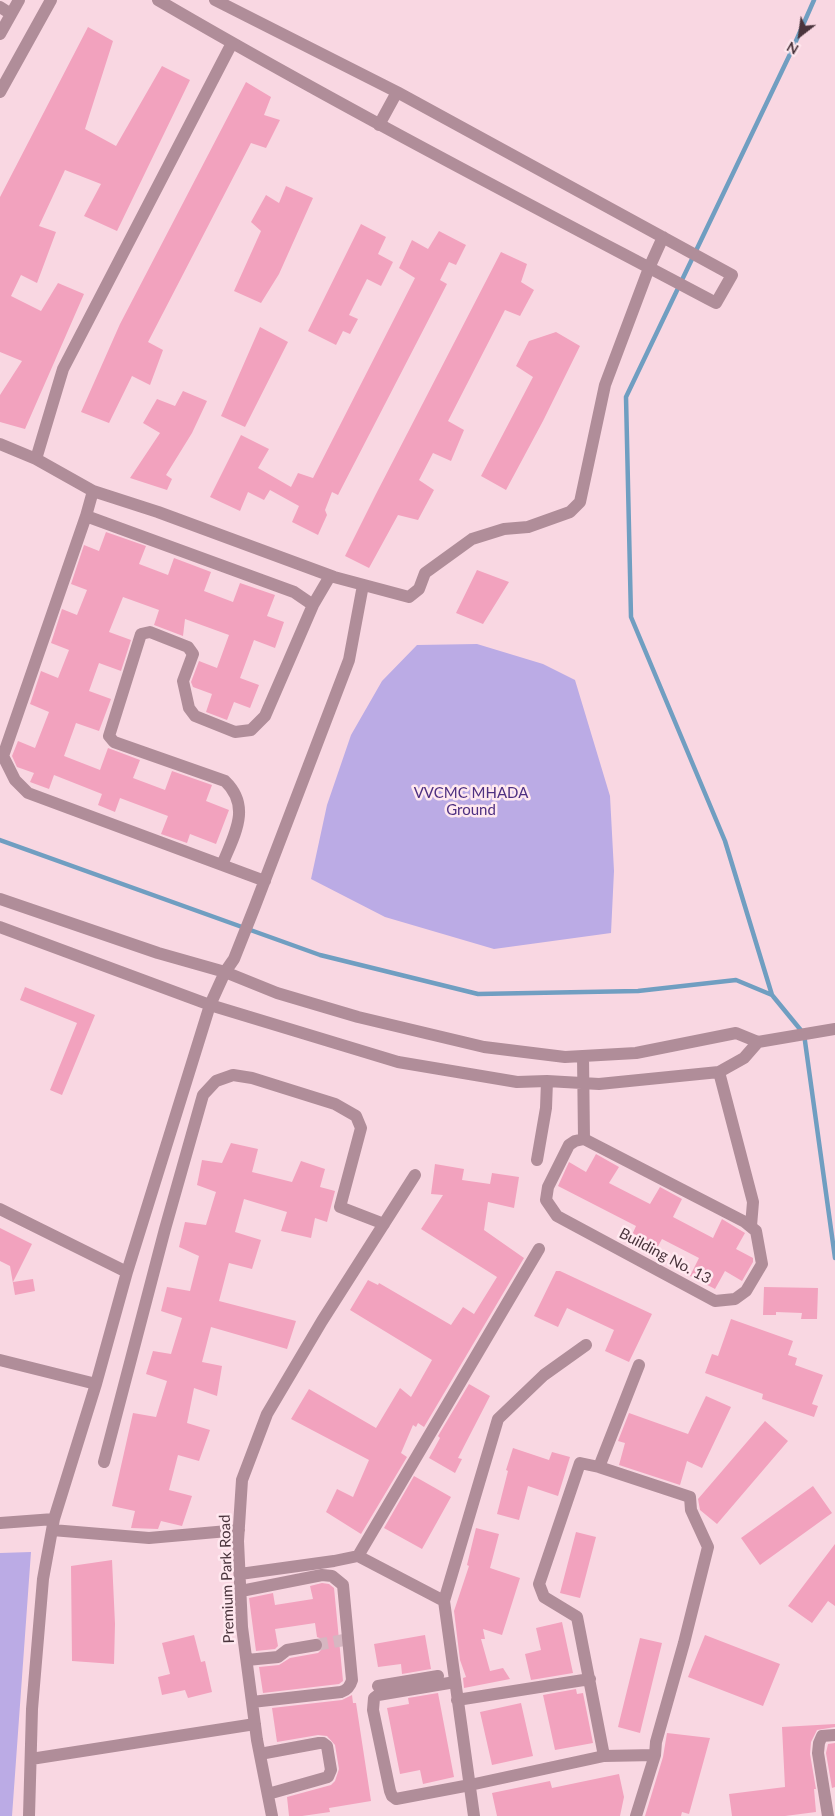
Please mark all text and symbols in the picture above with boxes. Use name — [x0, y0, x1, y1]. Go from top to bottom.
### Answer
north arrow — [775, 10, 825, 60]
text: N — [783, 38, 801, 58]
park label: VVCMC MHADA Ground — [414, 784, 528, 819]
street label: Building No. 13 — [616, 1224, 714, 1288]
street label: Premium Park Road — [216, 1514, 238, 1644]

